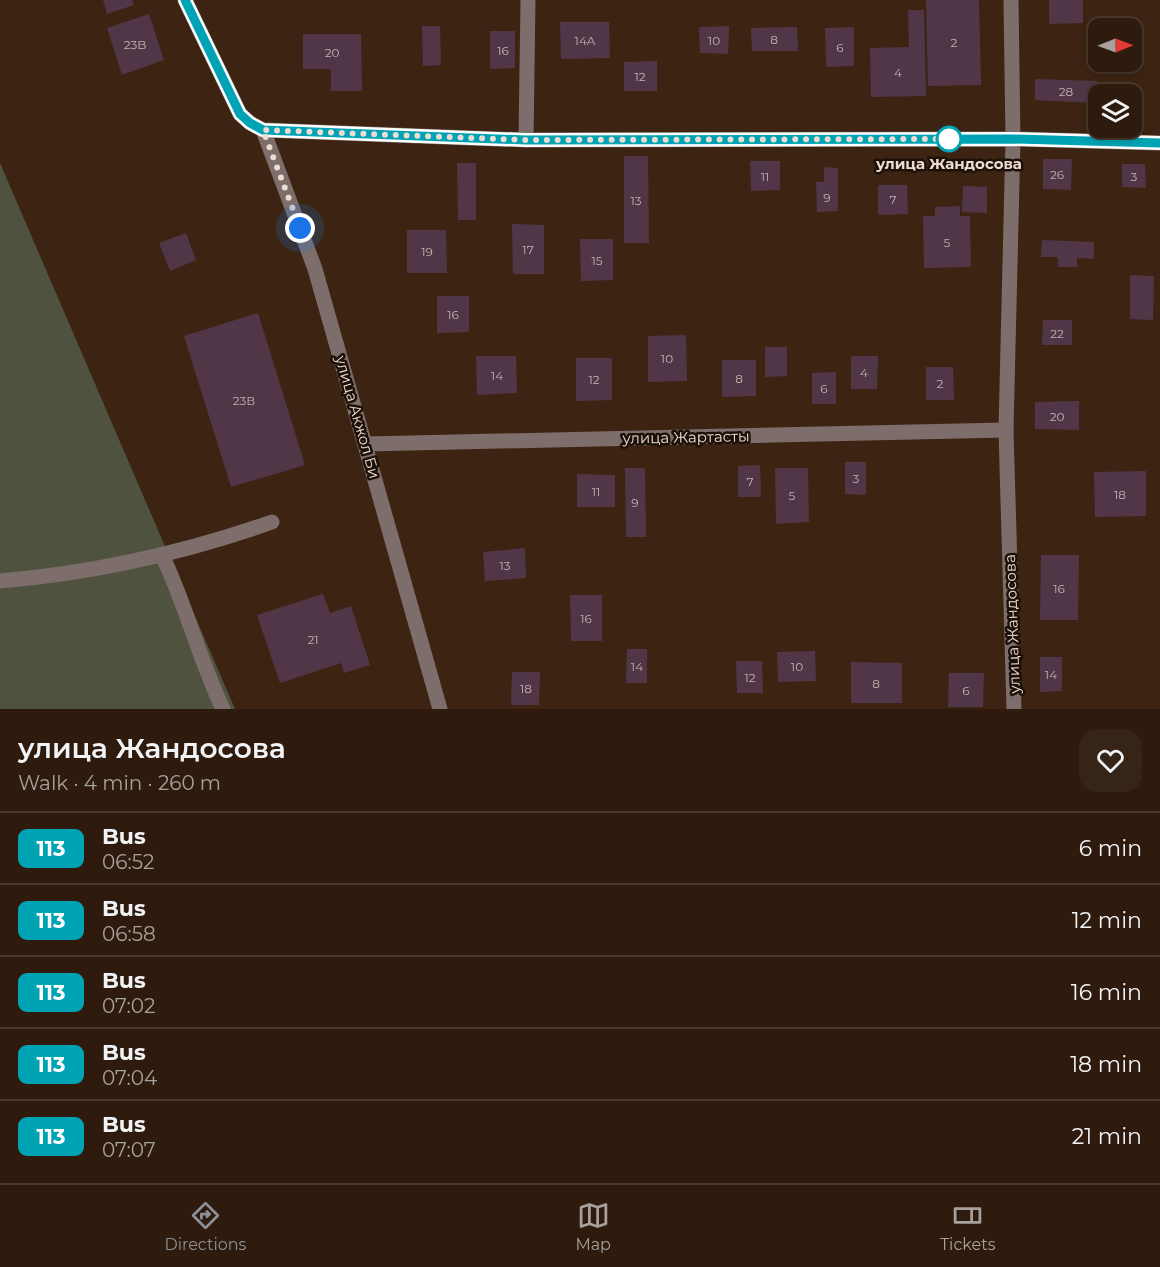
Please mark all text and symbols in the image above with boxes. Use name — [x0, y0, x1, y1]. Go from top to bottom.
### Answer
north arrow — [1088, 18, 1142, 72]
map controls — [1088, 18, 1142, 138]
house number: 8 — [770, 32, 778, 47]
house number: 14A — [575, 33, 596, 48]
house number: 10 — [708, 33, 720, 48]
house number: 2 — [951, 35, 958, 50]
house number: 23B — [124, 37, 146, 52]
house number: 6 — [836, 40, 844, 55]
house number: 16 — [497, 43, 509, 58]
house number: 20 — [325, 45, 339, 60]
house number: 4 — [894, 65, 902, 80]
house number: 12 — [634, 69, 646, 84]
house number: 28 — [1059, 84, 1074, 99]
button: layers — [1088, 84, 1142, 138]
marker: улица Жандосова — [936, 126, 962, 152]
place label: улица Жандосова — [875, 154, 1022, 173]
house number: 26 — [1050, 167, 1064, 182]
house number: 11 — [761, 169, 769, 184]
house number: 3 — [1131, 169, 1138, 184]
house number: 9 — [823, 190, 831, 205]
house number: 7 — [889, 192, 897, 207]
house number: 13 — [630, 193, 642, 208]
your location — [285, 213, 315, 243]
house number: 5 — [944, 235, 951, 250]
house number: 17 — [522, 242, 534, 257]
house number: 19 — [421, 244, 433, 259]
house number: 15 — [591, 253, 603, 268]
house number: 16 — [447, 307, 459, 322]
house number: 22 — [1050, 326, 1064, 341]
house number: 10 — [661, 351, 673, 366]
street label: улица Акжол Би — [331, 352, 385, 481]
house number: 4 — [860, 365, 868, 380]
house number: 14 — [491, 368, 503, 383]
house number: 8 — [735, 371, 743, 386]
house number: 12 — [588, 372, 600, 387]
house number: 2 — [937, 376, 944, 391]
house number: 6 — [820, 381, 828, 396]
house number: 23В — [233, 393, 255, 408]
house number: 20 — [1050, 409, 1064, 424]
street label: улица Жартасты — [621, 426, 750, 448]
house number: 3 — [853, 471, 860, 486]
house number: 7 — [746, 474, 754, 489]
house number: 11 — [592, 484, 600, 499]
house number: 18 — [1114, 487, 1126, 502]
house number: 5 — [789, 488, 796, 503]
house number: 9 — [631, 495, 639, 510]
street label: улица Жандосова — [1000, 554, 1024, 695]
house number: 13 — [499, 558, 511, 573]
house number: 16 — [1053, 581, 1065, 596]
house number: 16 — [580, 611, 592, 626]
house number: 21 — [307, 632, 319, 647]
house number: 14 — [631, 659, 643, 674]
house number: 10 — [791, 659, 803, 674]
house number: 14 — [1045, 667, 1057, 682]
house number: 12 — [744, 670, 756, 685]
house number: 8 — [872, 676, 880, 691]
house number: 18 — [520, 681, 532, 696]
house number: 6 — [962, 683, 970, 698]
button: heart — [1079, 729, 1142, 792]
text: улица Жандосова — [18, 731, 286, 765]
text: Walk · 4 min · 260 m — [18, 771, 221, 795]
text: Bus — [102, 823, 146, 850]
text: 6 min — [1079, 835, 1142, 862]
text: 113 — [37, 836, 65, 861]
text: 06:52 — [102, 850, 154, 874]
text: Bus — [102, 895, 146, 922]
text: 12 min — [1072, 907, 1142, 934]
text: 113 — [37, 908, 65, 933]
text: 06:58 — [102, 922, 156, 946]
text: Bus — [102, 967, 146, 994]
text: 16 min — [1071, 979, 1142, 1006]
text: 113 — [37, 980, 65, 1005]
text: 07:02 — [102, 994, 155, 1018]
text: Bus — [102, 1039, 146, 1066]
text: 18 min — [1070, 1051, 1142, 1078]
text: 113 — [37, 1052, 65, 1077]
text: 07:04 — [102, 1066, 157, 1090]
text: Bus — [102, 1111, 146, 1138]
text: 21 min — [1072, 1123, 1142, 1150]
text: 113 — [37, 1124, 65, 1149]
text: 07:07 — [102, 1138, 156, 1162]
tab: Directions — [164, 1199, 246, 1254]
tab: Map — [575, 1199, 611, 1254]
tab: Tickets — [940, 1199, 996, 1254]

